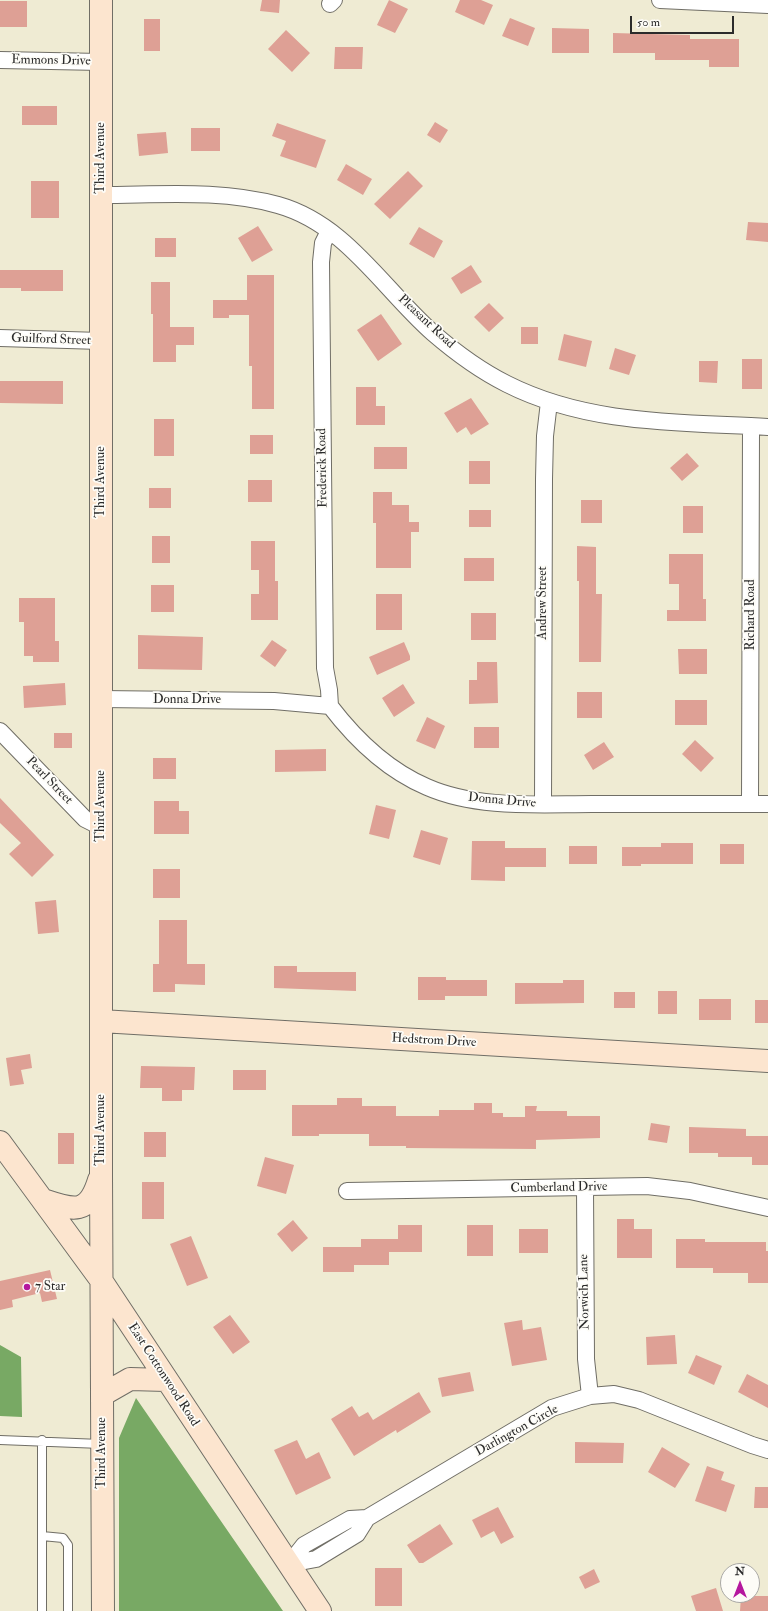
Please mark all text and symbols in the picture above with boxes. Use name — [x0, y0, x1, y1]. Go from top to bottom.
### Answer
scale bar — [632, 8, 736, 34]
text: 50 m — [637, 15, 660, 30]
street label: Emmons Drive — [11, 53, 91, 69]
street label: Third Avenue — [93, 122, 109, 194]
street label: Pleasant Road — [394, 292, 458, 352]
street label: Guilford Street — [11, 331, 91, 349]
street label: Frederick Road — [315, 428, 331, 508]
street label: Third Avenue — [93, 446, 109, 518]
street label: Andrew Street — [535, 566, 551, 640]
street label: Richard Road — [743, 579, 759, 651]
street label: Donna Drive — [153, 692, 221, 708]
street label: Pearl Street — [22, 754, 76, 808]
street label: Third Avenue — [93, 770, 109, 842]
street label: Donna Drive — [467, 790, 537, 812]
street label: Hedstrom Drive — [391, 1031, 477, 1051]
street label: Third Avenue — [93, 1094, 109, 1166]
street label: Cumberland Drive — [510, 1179, 608, 1197]
street label: Norwich Lane — [577, 1254, 593, 1330]
place label: 7 Star — [35, 1279, 65, 1295]
marker: 7 Star — [22, 1282, 32, 1292]
street label: East Cottonwood Road — [124, 1320, 202, 1430]
street label: Darlington Circle — [473, 1402, 561, 1460]
street label: Third Avenue — [94, 1417, 110, 1489]
north arrow — [720, 1563, 760, 1603]
text: N — [735, 1565, 745, 1578]

